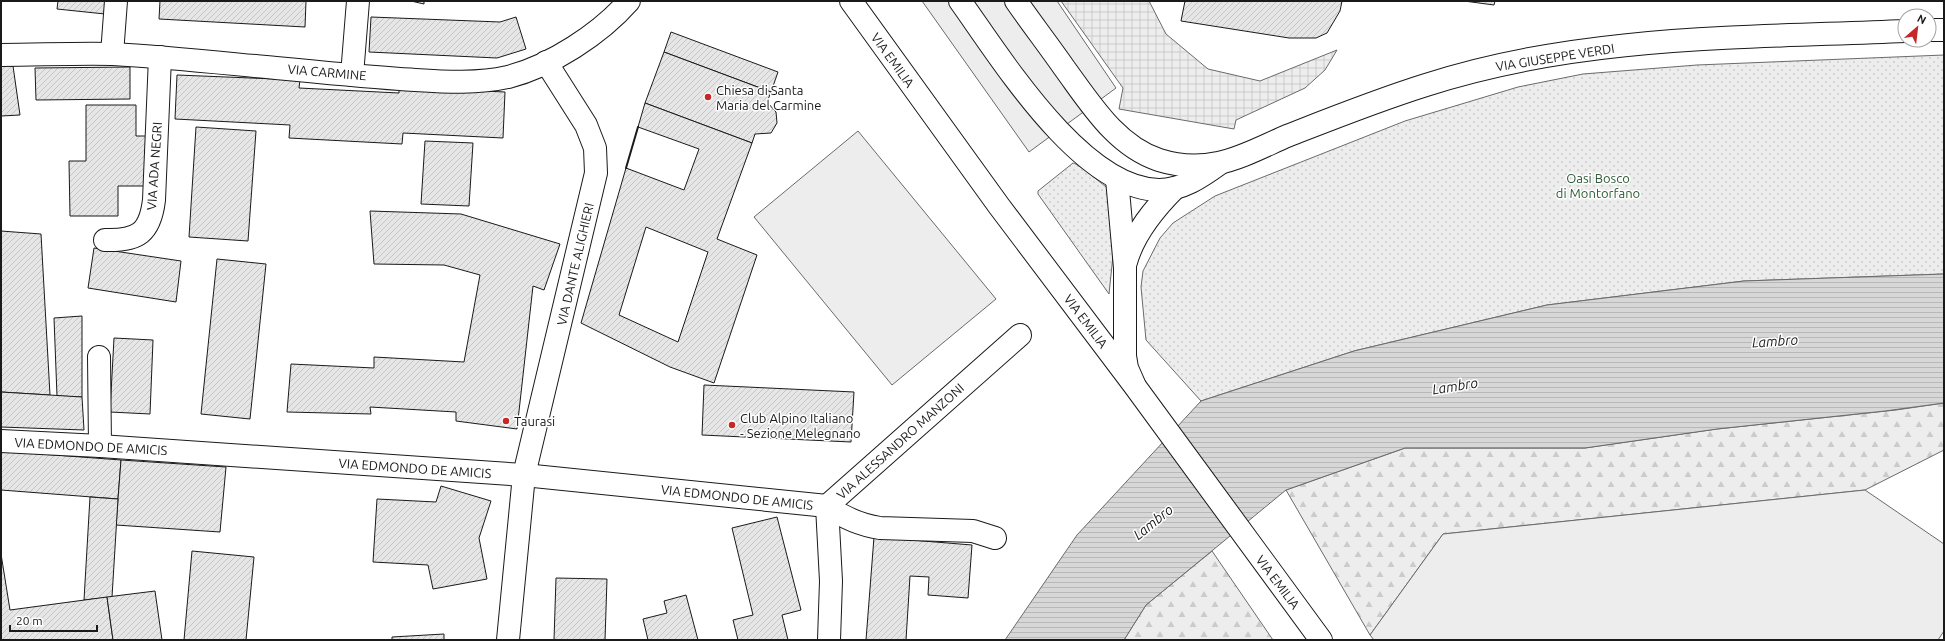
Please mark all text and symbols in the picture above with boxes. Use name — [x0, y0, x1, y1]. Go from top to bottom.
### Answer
north arrow — [1897, 8, 1937, 48]
text: N — [1915, 12, 1928, 26]
street label: VIA EMILIA — [869, 30, 918, 90]
street label: VIA GIUSEPPE VERDI — [1495, 41, 1615, 73]
street label: VIA CARMINE — [287, 62, 367, 82]
place label: Chiesa di Santa Maria del Carmine — [716, 83, 821, 112]
marker: Chiesa di Santa Maria del Carmine — [703, 92, 713, 102]
street label: VIA ADA NEGRI — [144, 121, 164, 211]
park label: Oasi Bosco di Montorfano — [1556, 171, 1640, 200]
street label: VIA DANTE ALIGHIERI — [554, 201, 596, 327]
street label: VIA EMILIA — [1061, 291, 1111, 351]
water label: Lambro — [1751, 331, 1799, 351]
water label: Lambro — [1431, 374, 1479, 398]
street label: VIA ALESSANDRO MANZONI — [834, 380, 966, 502]
place label: Club Alpino Italiano - Sezione Melegnano — [740, 411, 861, 440]
place label: Taurasi — [514, 414, 555, 428]
marker: Taurasi — [501, 416, 511, 426]
marker: Club Alpino Italiano - Sezione Melegnano — [727, 420, 737, 430]
street label: VIA EDMONDO DE AMICIS — [14, 435, 168, 457]
street label: VIA EDMONDO DE AMICIS — [338, 456, 492, 480]
street label: VIA EDMONDO DE AMICIS — [660, 482, 814, 512]
water label: Lambro — [1130, 501, 1176, 543]
street label: VIA EMILIA — [1253, 552, 1303, 612]
scale bar — [10, 607, 97, 633]
text: 20 m — [16, 614, 43, 627]

